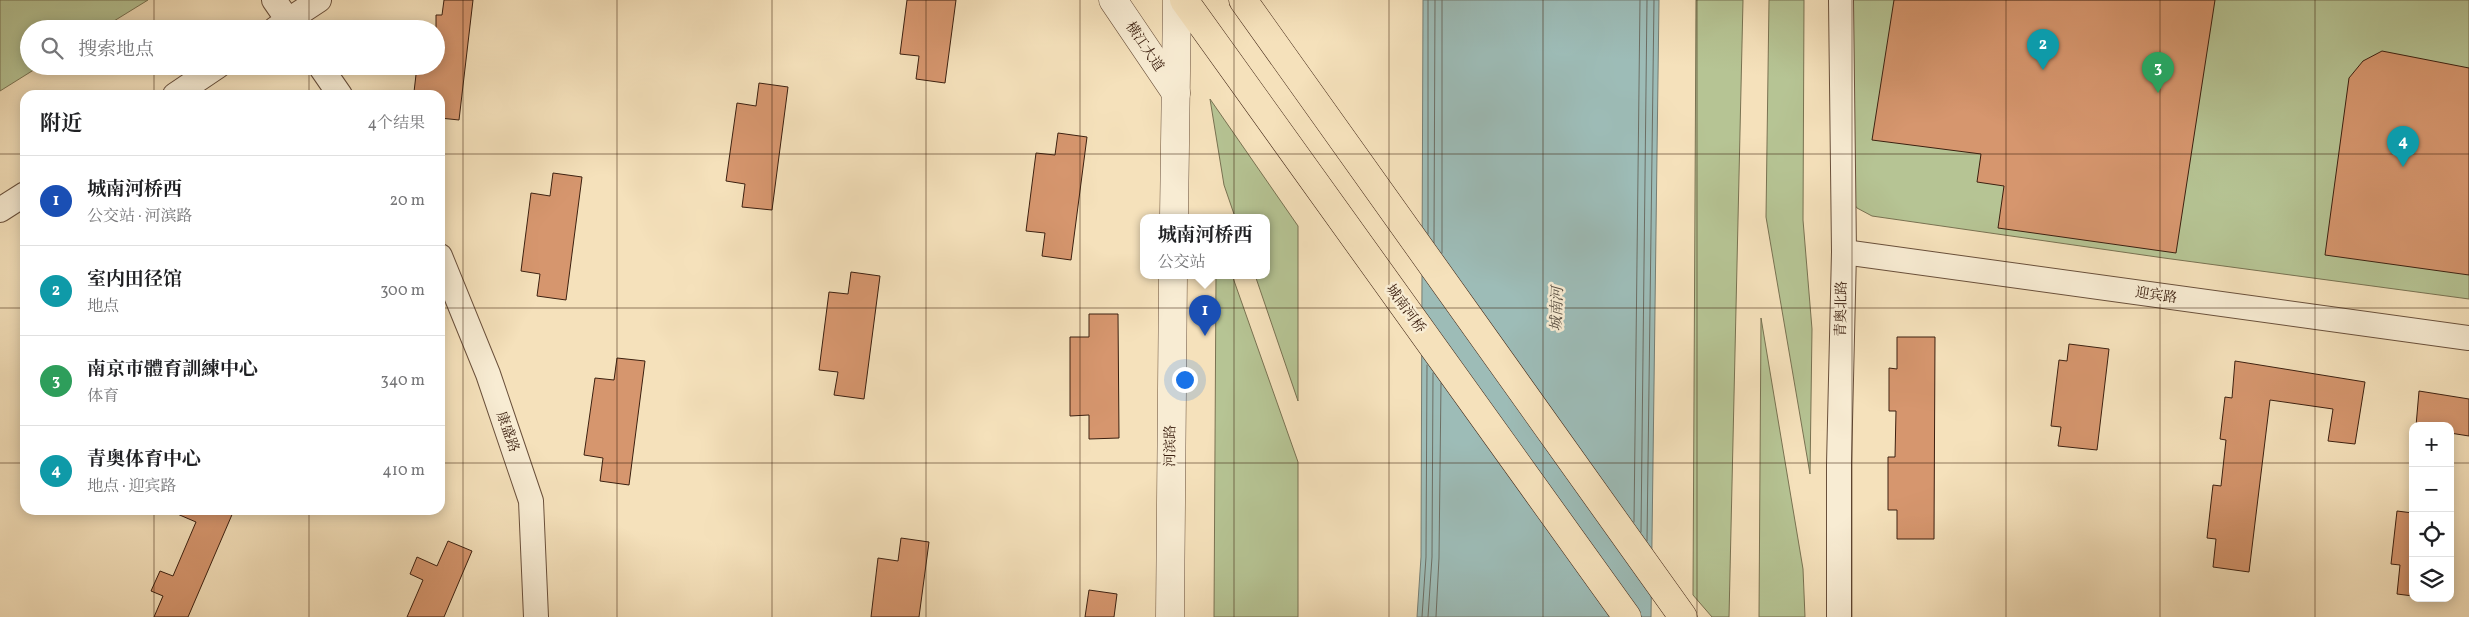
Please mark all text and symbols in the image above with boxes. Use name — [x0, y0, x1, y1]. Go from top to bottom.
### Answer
street label: 横江大道 — [1120, 18, 1168, 76]
search box — [20, 20, 445, 75]
pin: 2 — [2027, 29, 2059, 70]
icon: search — [38, 34, 66, 62]
text: 搜索地点 — [78, 37, 154, 63]
pin: 3 — [2142, 52, 2174, 93]
text: 附近 — [40, 110, 82, 139]
text: 4个结果 — [367, 113, 425, 135]
pin: 4 — [2387, 126, 2419, 167]
text: 城南河桥西 — [87, 177, 182, 203]
text: 1 — [53, 190, 59, 212]
text: 20 m — [390, 190, 425, 212]
text: 公交站 · 河滨路 — [87, 206, 193, 228]
popup — [1140, 214, 1270, 279]
text: 城南河桥西 — [1157, 223, 1253, 249]
text: 公交站 — [1157, 252, 1206, 274]
text: 室内田径馆 — [87, 267, 182, 293]
text: 2 — [52, 280, 60, 302]
text: 300 m — [380, 280, 425, 302]
street label: 城南河桥 — [1381, 281, 1429, 337]
street label: 青奥北路 — [1832, 281, 1852, 337]
water label: 城南河 — [1547, 283, 1569, 332]
street label: 迎宾路 — [2134, 284, 2178, 308]
pin: 1 — [1189, 295, 1221, 336]
text: 地点 — [87, 296, 119, 318]
text: 南京市體育訓練中心 — [87, 357, 258, 383]
your location — [1172, 367, 1198, 393]
text: 3 — [52, 370, 60, 392]
text: 340 m — [381, 370, 425, 392]
text: 体育 — [87, 386, 119, 408]
street label: 康盛路 — [491, 409, 523, 455]
map controls — [2409, 422, 2454, 602]
button: + — [2409, 422, 2454, 467]
street label: 河滨路 — [1161, 425, 1181, 467]
text: 青奥体育中心 — [87, 447, 201, 473]
text: 4 — [51, 460, 61, 482]
text: 410 m — [382, 460, 425, 482]
button: − — [2409, 467, 2454, 512]
text: 地点 · 迎宾路 — [87, 476, 177, 498]
button: locate — [2409, 512, 2454, 557]
button: layers — [2409, 557, 2454, 602]

